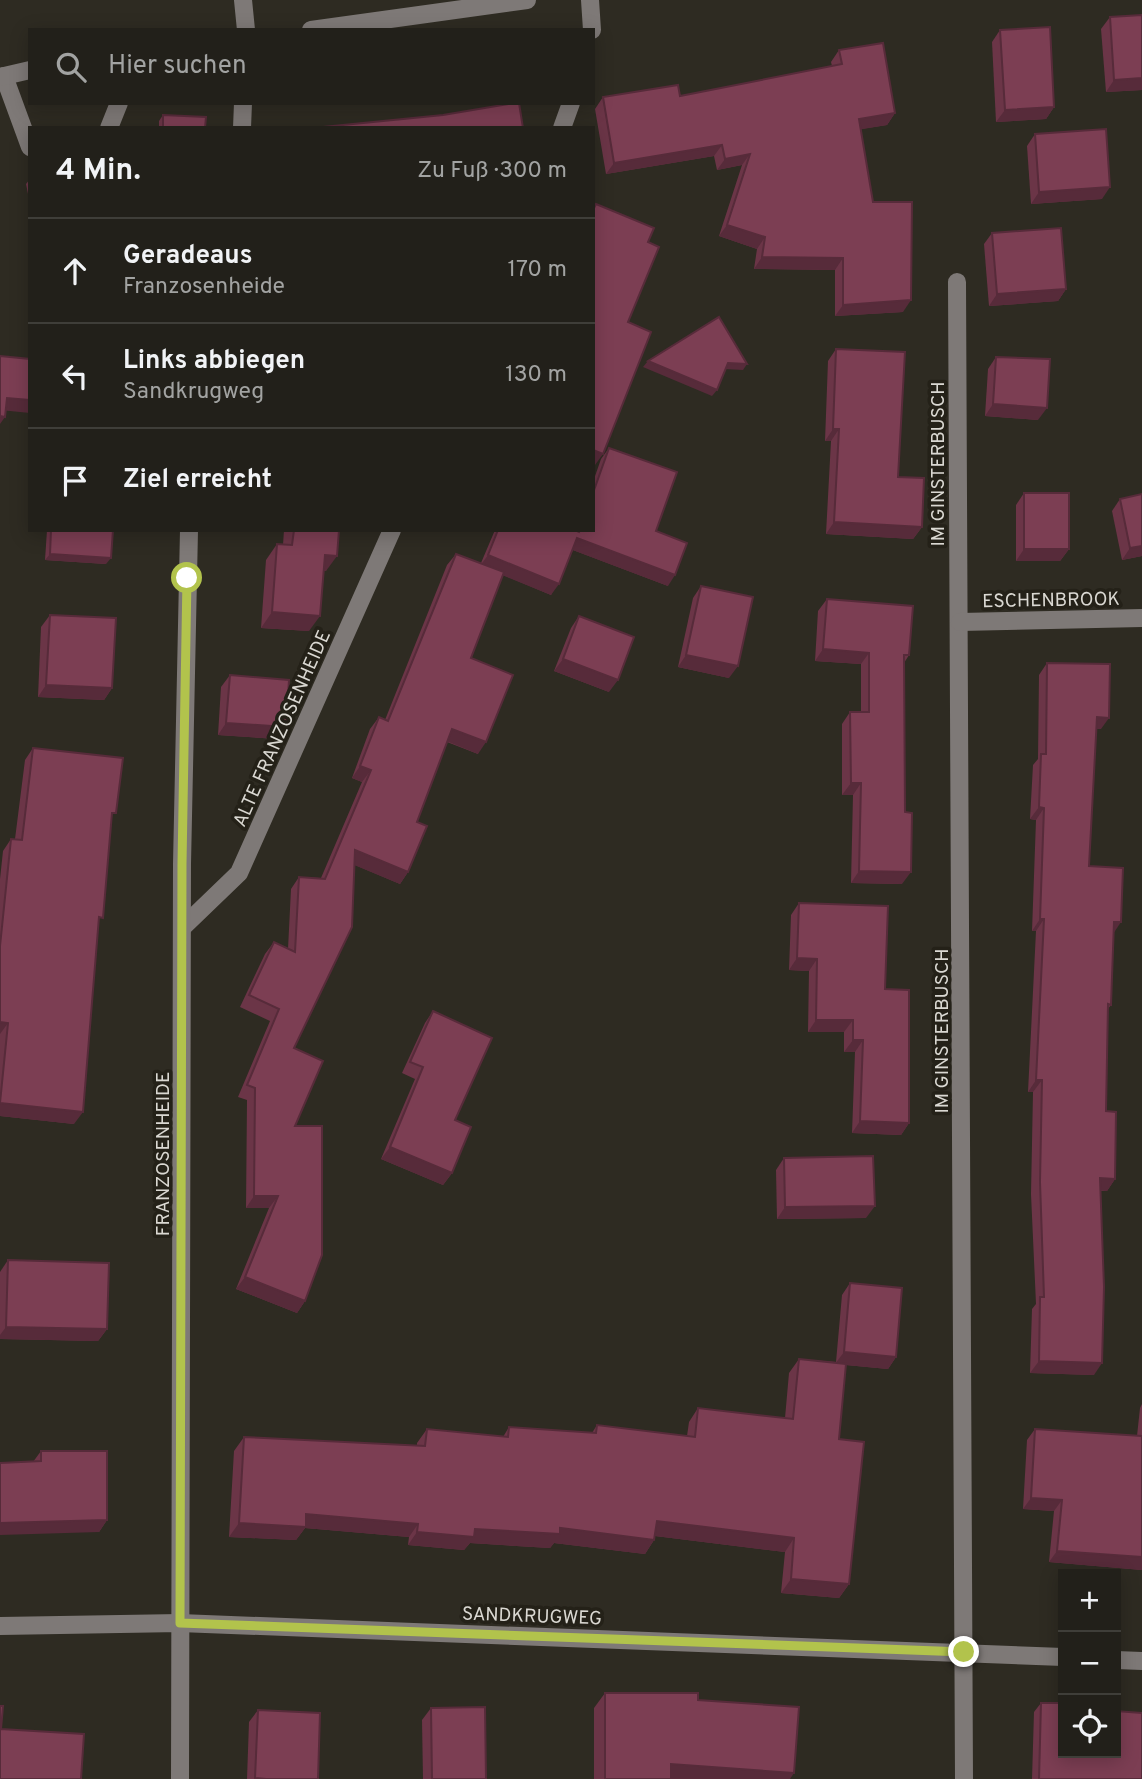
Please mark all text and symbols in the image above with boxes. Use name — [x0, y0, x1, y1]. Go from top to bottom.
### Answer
search box — [28, 28, 595, 105]
icon: search — [52, 48, 90, 86]
text: Hier suchen — [108, 50, 247, 83]
text: 4 Min. — [56, 153, 141, 190]
text: Zu Fuß · 300 m — [417, 157, 567, 186]
text: Geradeaus — [123, 240, 252, 273]
icon: ahead — [56, 252, 94, 290]
text: 170 m — [508, 256, 567, 285]
text: Franzosenheide — [123, 273, 285, 302]
text: Links abbiegen — [123, 345, 305, 378]
icon: left — [56, 357, 94, 395]
text: 130 m — [505, 361, 567, 390]
text: Sandkrugweg — [123, 378, 264, 407]
street label: IM GINSTERBUSCH — [927, 382, 951, 546]
icon: arrive — [56, 462, 94, 500]
text: Ziel erreicht — [123, 464, 272, 497]
route start — [171, 562, 202, 593]
street label: ESCHENBROOK — [982, 588, 1120, 614]
street label: ALTE FRANZOSENHEIDE — [229, 627, 337, 831]
street label: IM GINSTERBUSCH — [931, 949, 955, 1113]
street label: FRANZOSENHEIDE — [152, 1072, 176, 1236]
map controls — [1058, 1569, 1121, 1758]
button: + — [1058, 1569, 1121, 1632]
street label: SANDKRUGWEG — [461, 1603, 602, 1631]
button: − — [1058, 1632, 1121, 1695]
route end — [948, 1636, 979, 1667]
button: locate — [1058, 1695, 1121, 1758]

